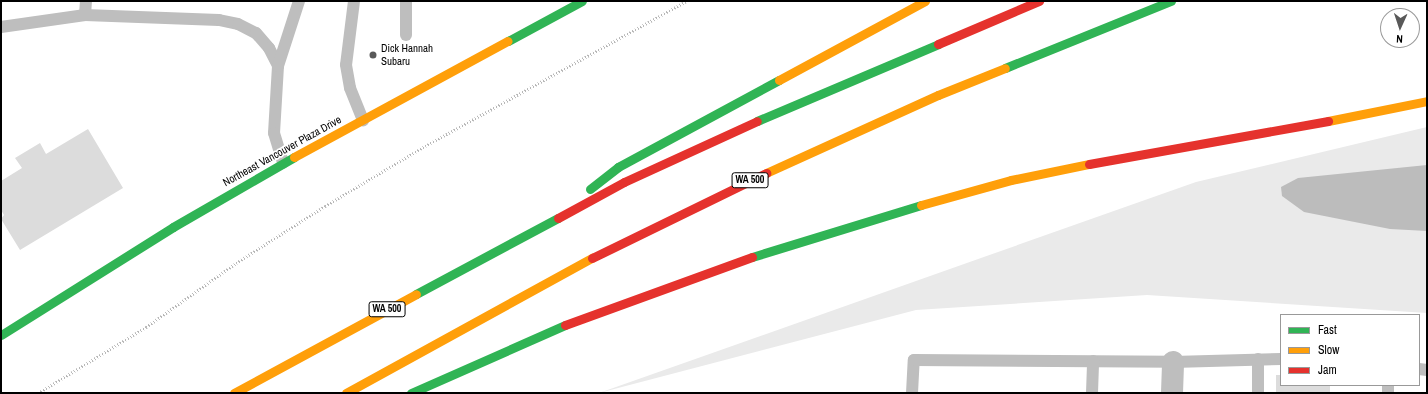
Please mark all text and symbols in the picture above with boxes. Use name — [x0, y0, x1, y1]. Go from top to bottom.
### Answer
north arrow — [1380, 8, 1420, 48]
text: N — [1396, 32, 1403, 46]
place label: Dick Hannah Subaru — [381, 42, 433, 68]
marker: Dick Hannah Subaru — [368, 50, 378, 60]
street label: Northeast Vancouver Plaza Drive — [221, 113, 343, 189]
road number: WA 500 — [731, 172, 769, 188]
road number: WA 500 — [368, 301, 406, 317]
legend — [1280, 314, 1420, 386]
text: Fast — [1318, 322, 1337, 338]
text: Slow — [1318, 342, 1339, 358]
text: Jam — [1318, 362, 1337, 378]

